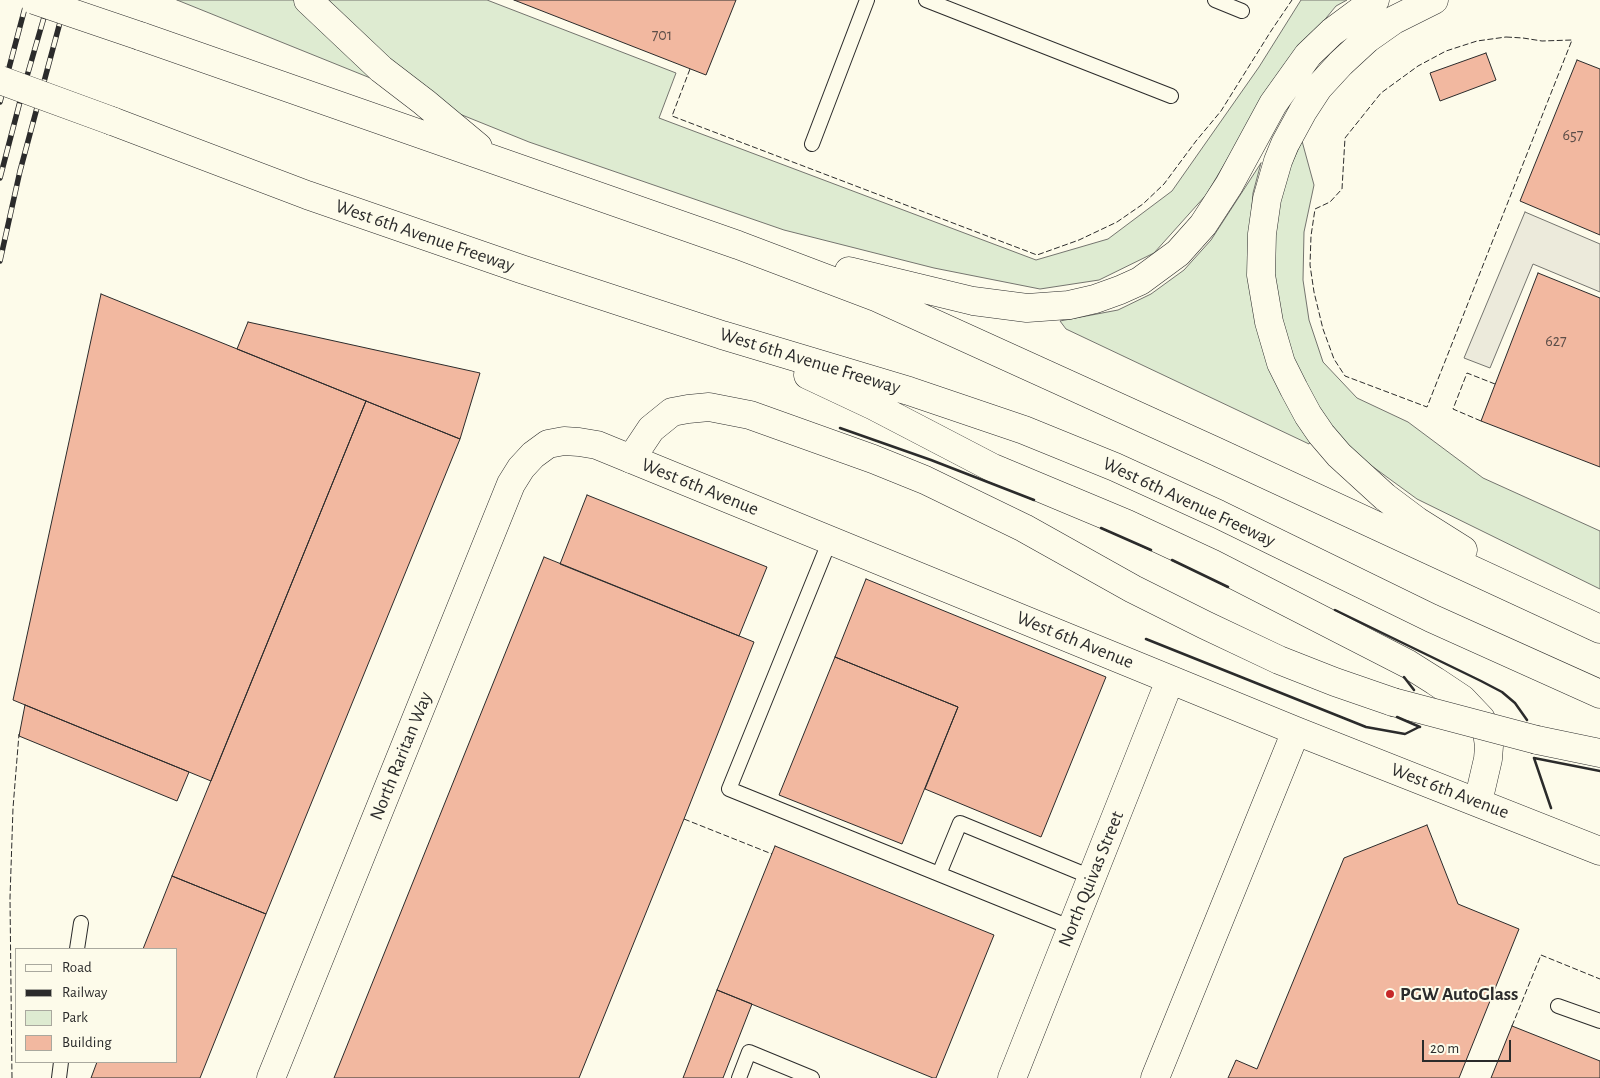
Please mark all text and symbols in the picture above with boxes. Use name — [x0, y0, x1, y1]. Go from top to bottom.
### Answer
house number: 701 — [652, 25, 672, 45]
house number: 657 — [1563, 125, 1583, 145]
street label: West 6th Avenue Freeway — [332, 195, 518, 277]
street label: West 6th Avenue Freeway — [717, 323, 903, 399]
house number: 627 — [1545, 331, 1567, 351]
street label: West 6th Avenue Freeway — [1099, 452, 1279, 552]
street label: West 6th Avenue — [638, 453, 762, 521]
street label: West 6th Avenue — [1013, 606, 1137, 674]
street label: North Raritan Way — [365, 688, 437, 824]
street label: West 6th Avenue — [1388, 758, 1512, 824]
street label: North Quivas Street — [1053, 808, 1129, 950]
legend — [15, 948, 178, 1063]
text: Road — [62, 960, 92, 975]
place label: PGW AutoGlass — [1400, 983, 1518, 1005]
text: Railway — [62, 985, 107, 1000]
marker: PGW AutoGlass — [1384, 988, 1396, 1000]
text: Park — [62, 1010, 88, 1025]
scale bar — [1425, 1030, 1514, 1062]
text: Building — [62, 1035, 112, 1050]
text: 20 m — [1430, 1041, 1459, 1056]

